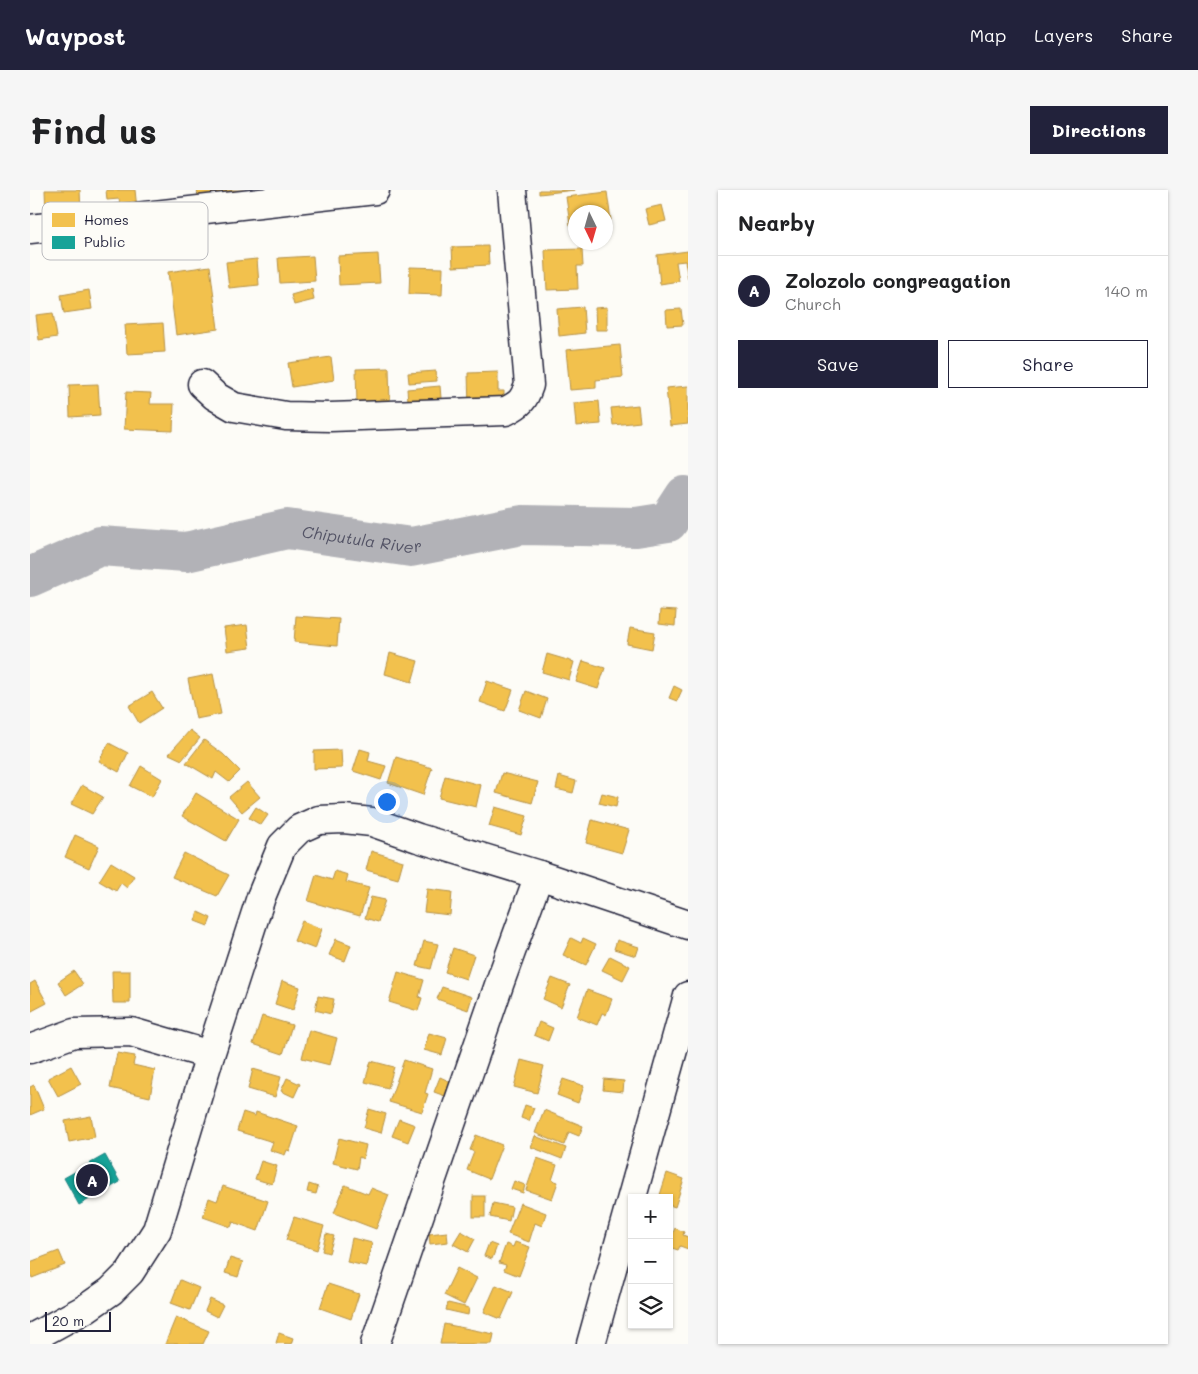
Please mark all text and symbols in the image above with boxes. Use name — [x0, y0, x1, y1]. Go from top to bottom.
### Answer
text: Waypost — [25, 20, 126, 51]
text: Map — [970, 23, 1006, 47]
text: Layers — [1034, 23, 1093, 47]
text: Share — [1121, 23, 1173, 47]
button: Directions — [1030, 106, 1168, 154]
text: Find us — [30, 107, 157, 153]
legend — [42, 202, 208, 260]
north arrow — [568, 205, 613, 250]
text: Nearby — [738, 209, 815, 236]
text: Homes — [84, 210, 129, 229]
text: Public — [84, 232, 125, 251]
text: Zolozolo congreagation — [785, 268, 1011, 293]
text: A — [748, 280, 760, 301]
text: 140 m — [1104, 280, 1148, 301]
text: Church — [785, 293, 841, 314]
button: Save — [738, 340, 938, 388]
button: Share — [948, 340, 1148, 388]
water label: Chiputula River — [301, 520, 423, 557]
your location — [374, 789, 400, 815]
pin: A — [76, 1161, 108, 1199]
map controls — [628, 1194, 673, 1329]
button: + — [628, 1194, 673, 1239]
button: − — [628, 1239, 673, 1284]
button: layers — [628, 1284, 673, 1329]
scale bar — [45, 1309, 111, 1332]
text: 20 m — [52, 1311, 84, 1330]

